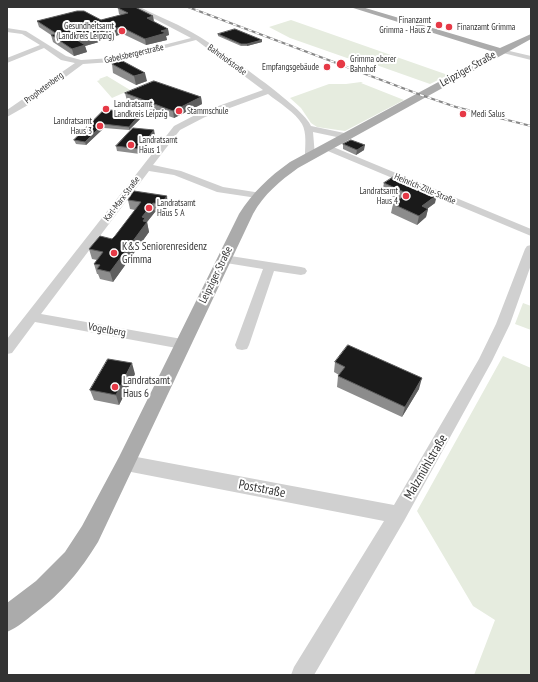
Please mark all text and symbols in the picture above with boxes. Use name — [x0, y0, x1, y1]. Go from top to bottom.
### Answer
place label: Finanzamt Grimma - Haus Z — [379, 15, 431, 36]
marker: Finanzamt Grimma - Haus Z — [434, 20, 444, 30]
place label: Gesundheitsamt (Landkreis Leipzig) — [56, 21, 114, 42]
marker: Finanzamt Grimma — [444, 22, 454, 32]
place label: Finanzamt Grimma — [457, 22, 515, 32]
marker: Gesundheitsamt (Landkreis Leipzig) — [117, 26, 127, 36]
street label: Gabelsbergerstraße — [103, 42, 165, 66]
street label: Bahnhofstraße — [205, 42, 249, 78]
street label: Leipziger Straße — [438, 48, 498, 90]
place label: Grimma oberer Bahnhof — [350, 54, 396, 75]
marker: Grimma oberer Bahnhof — [335, 58, 347, 70]
place label: Empfangsgebäude — [262, 62, 319, 72]
marker: Empfangsgebäude — [322, 62, 332, 72]
street label: Prophetenberg — [22, 70, 66, 106]
place label: Landratsamt Landkreis Leipzig — [114, 99, 168, 120]
marker: Landratsamt Landkreis Leipzig — [101, 104, 111, 114]
marker: Stammschule — [174, 106, 184, 116]
place label: Stammschule — [187, 106, 229, 116]
marker: Medi Salus — [458, 109, 468, 119]
place label: Medi Salus — [471, 109, 505, 119]
place label: Landratsamt Haus 3 — [53, 116, 92, 137]
marker: Landratsamt Haus 3 — [95, 121, 105, 131]
place label: Landratsamt Haus 1 — [139, 135, 178, 156]
marker: Landratsamt Haus 1 — [126, 140, 136, 150]
street label: Heinrich-Zille-Straße — [393, 171, 457, 207]
street label: Karl-Marx-Straße — [102, 174, 142, 224]
place label: Landratsamt Haus 4 — [359, 186, 398, 207]
marker: Landratsamt Haus 4 — [401, 191, 411, 201]
place label: Landratsamt Haus 5 A — [157, 198, 196, 219]
marker: Landratsamt Haus 5 A — [144, 203, 154, 213]
place label: K&S Seniorenresidenz Grimma — [122, 240, 207, 266]
street label: Leipziger Straße — [197, 244, 235, 306]
marker: K&S Seniorenresidenz Grimma — [109, 248, 119, 258]
street label: Vogelberg — [87, 320, 127, 340]
place label: Landratsamt Haus 6 — [123, 374, 170, 400]
marker: Landratsamt Haus 6 — [110, 382, 120, 392]
street label: Malzmühlstraße — [401, 432, 451, 502]
street label: Poststraße — [237, 477, 287, 501]

